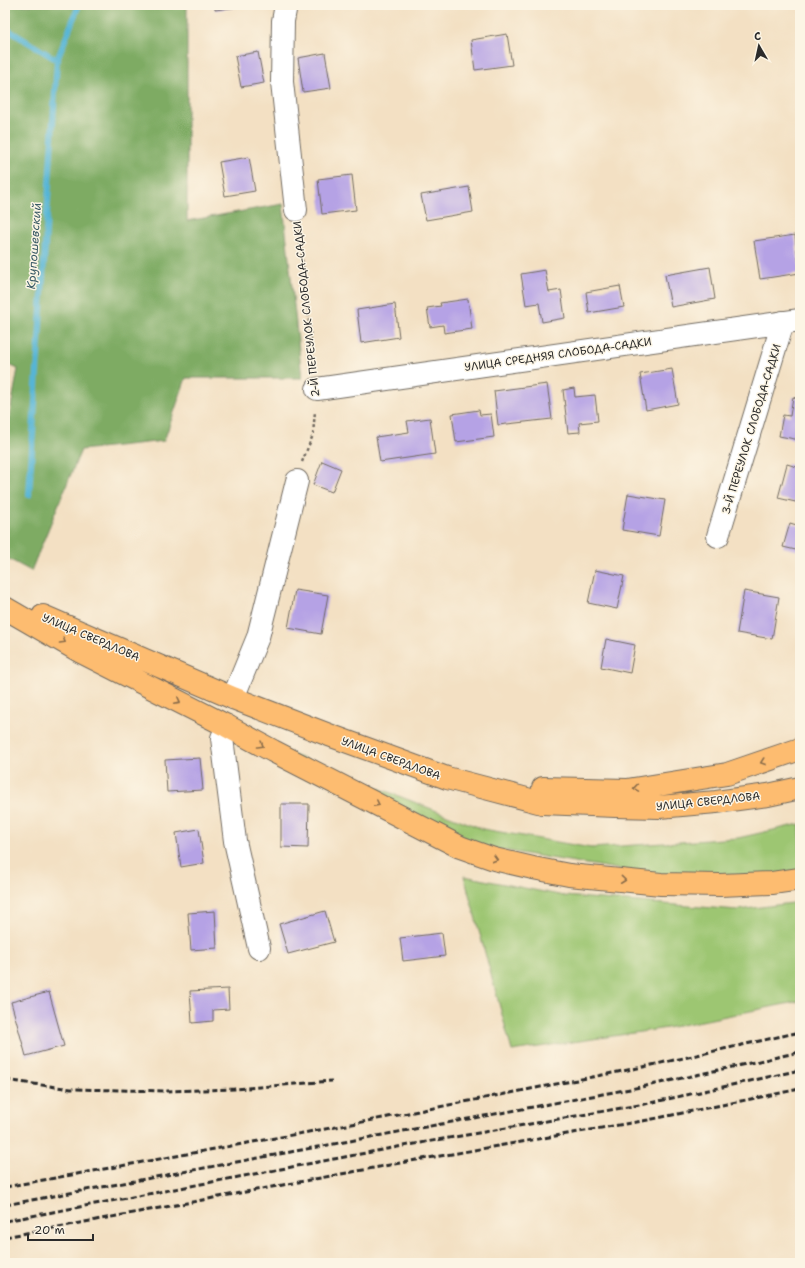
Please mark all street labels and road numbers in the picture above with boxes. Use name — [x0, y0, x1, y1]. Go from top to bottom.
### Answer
street label: 2-Й ПЕРЕУЛОК СЛОБОДА-САДКИ — [289, 220, 323, 398]
street label: УЛИЦА СРЕДНЯЯ СЛОБОДА-САДКИ — [464, 334, 653, 375]
street label: 3-Й ПЕРЕУЛОК СЛОБОДА-САДКИ — [717, 342, 785, 516]
street label: УЛИЦА СВЕРДЛОВА — [40, 610, 142, 665]
street label: УЛИЦА СВЕРДЛОВА — [339, 734, 443, 783]
street label: УЛИЦА СВЕРДЛОВА — [655, 789, 761, 814]

